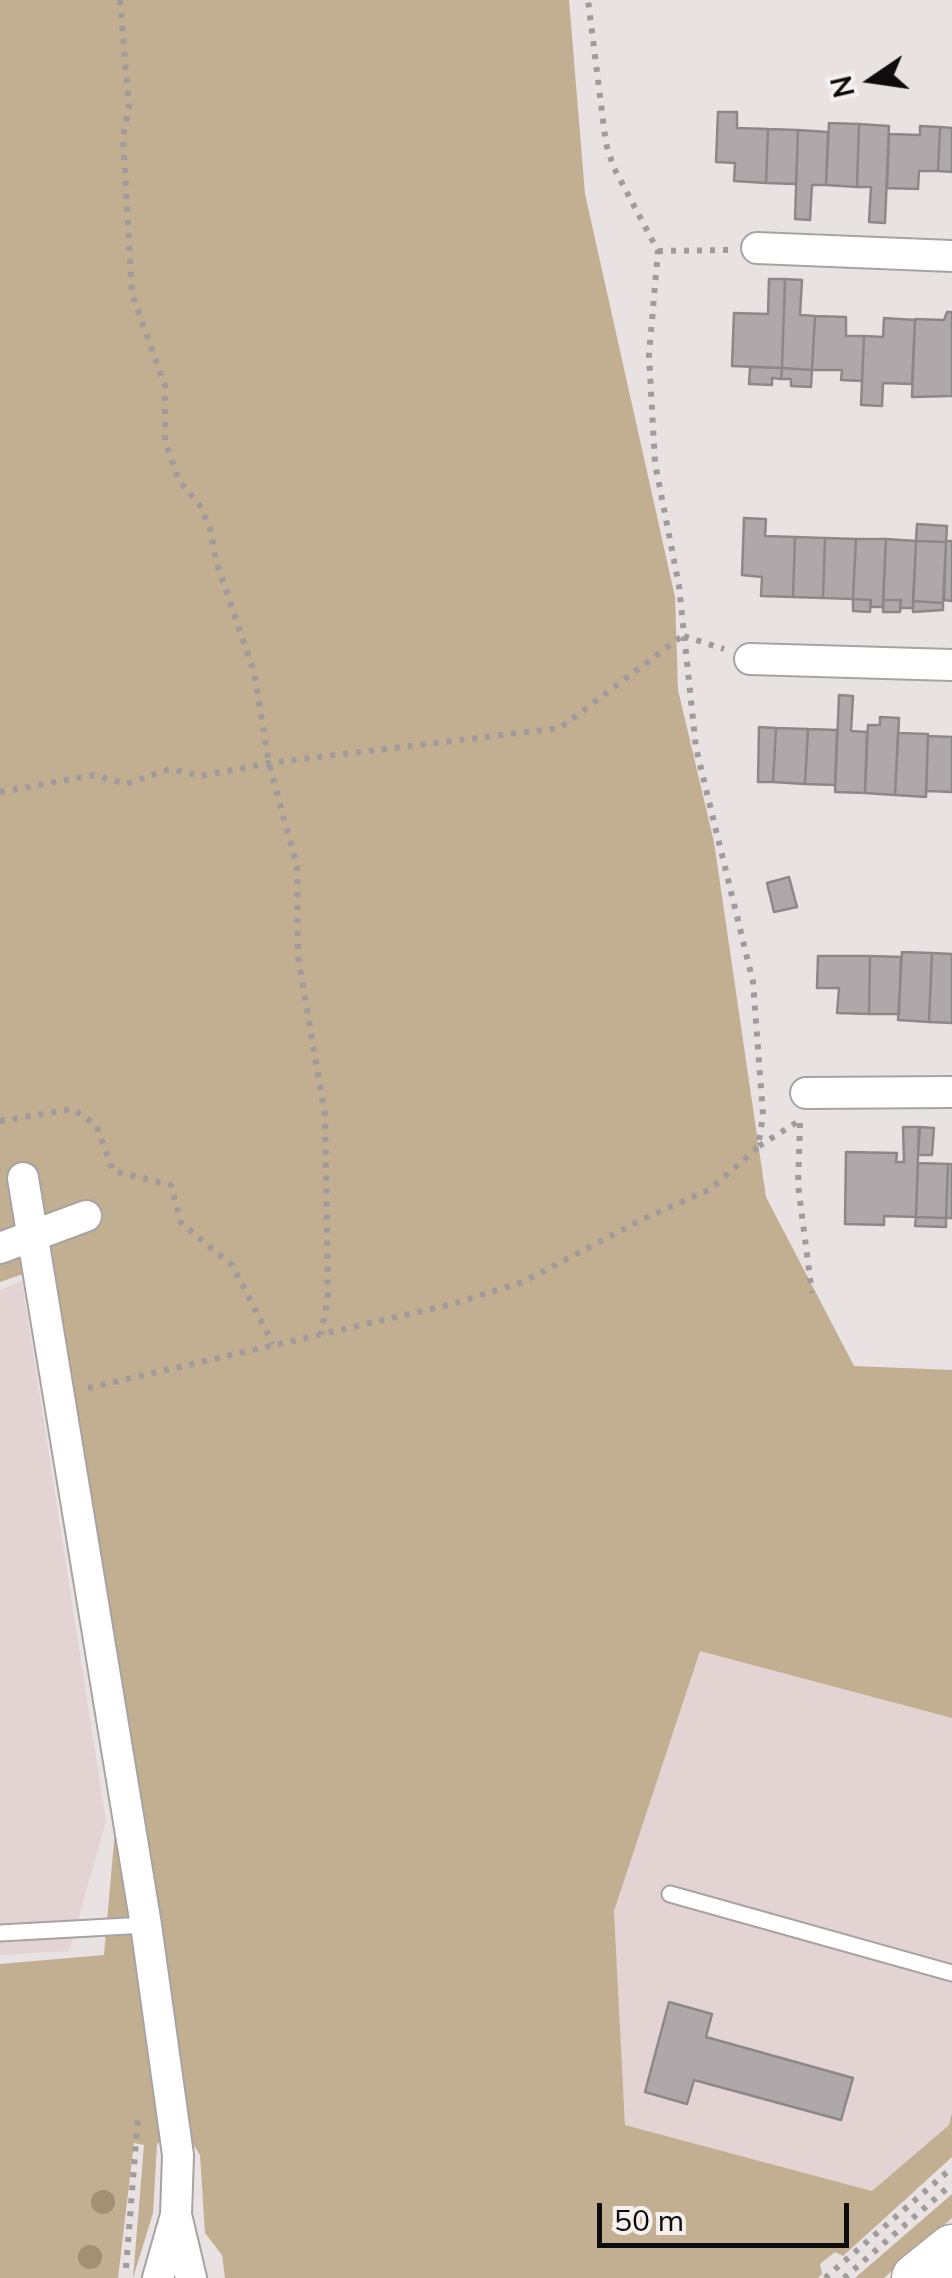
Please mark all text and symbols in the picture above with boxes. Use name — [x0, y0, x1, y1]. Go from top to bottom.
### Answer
north arrow — [822, 30, 922, 130]
text: N — [823, 73, 862, 101]
scale bar — [602, 2183, 854, 2245]
text: 50 m — [614, 2201, 684, 2239]

